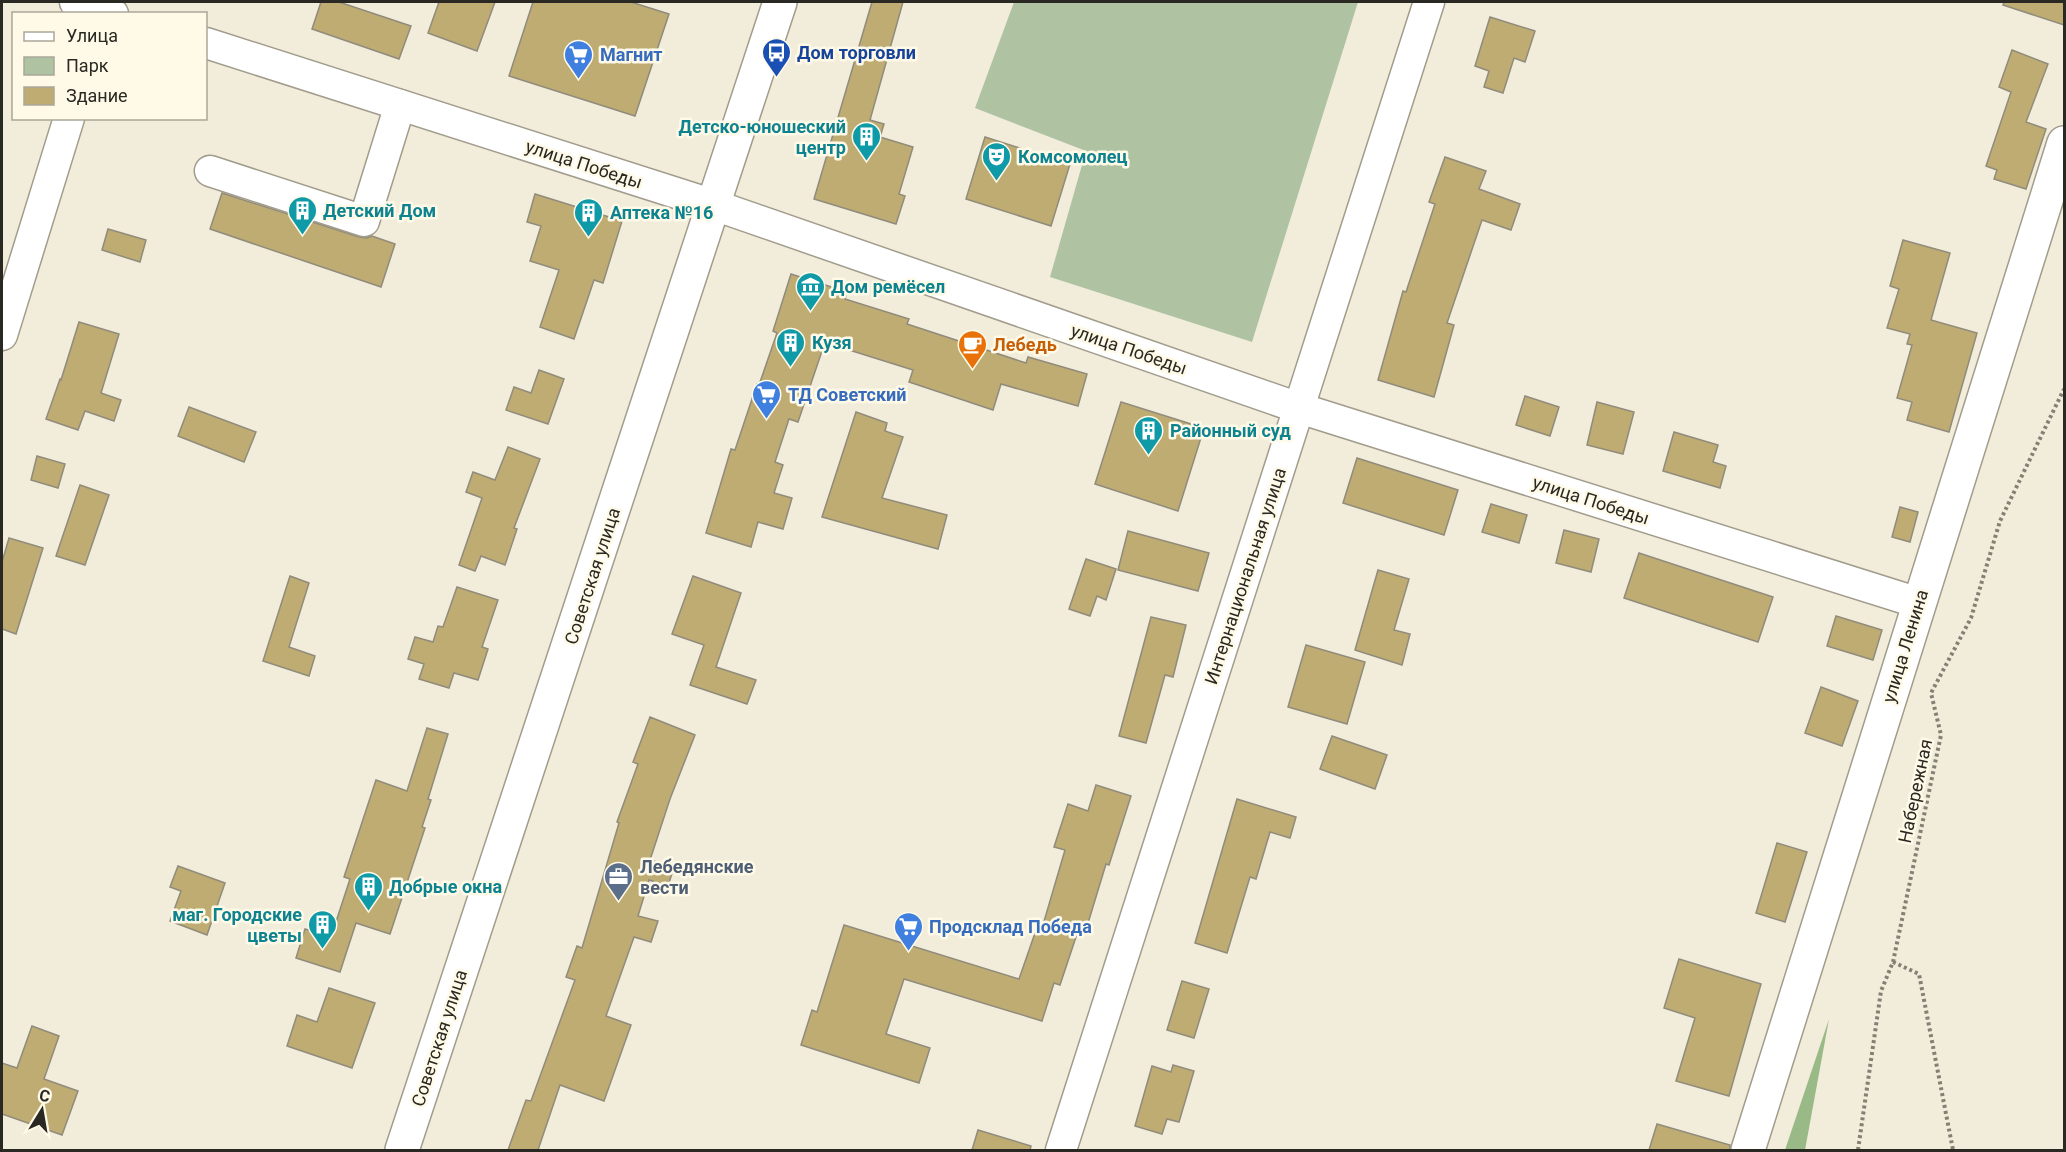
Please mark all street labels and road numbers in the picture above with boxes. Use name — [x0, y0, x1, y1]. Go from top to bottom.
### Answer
street label: улица Победы — [523, 135, 645, 193]
street label: улица Победы — [1068, 319, 1190, 379]
street label: Интернациональная улица — [1200, 465, 1290, 687]
street label: улица Победы — [1530, 471, 1652, 529]
street label: Советская улица — [560, 505, 624, 647]
street label: улица Ленина — [1878, 587, 1932, 705]
street label: Набережная — [1894, 737, 1936, 845]
street label: Советская улица — [407, 967, 471, 1109]

